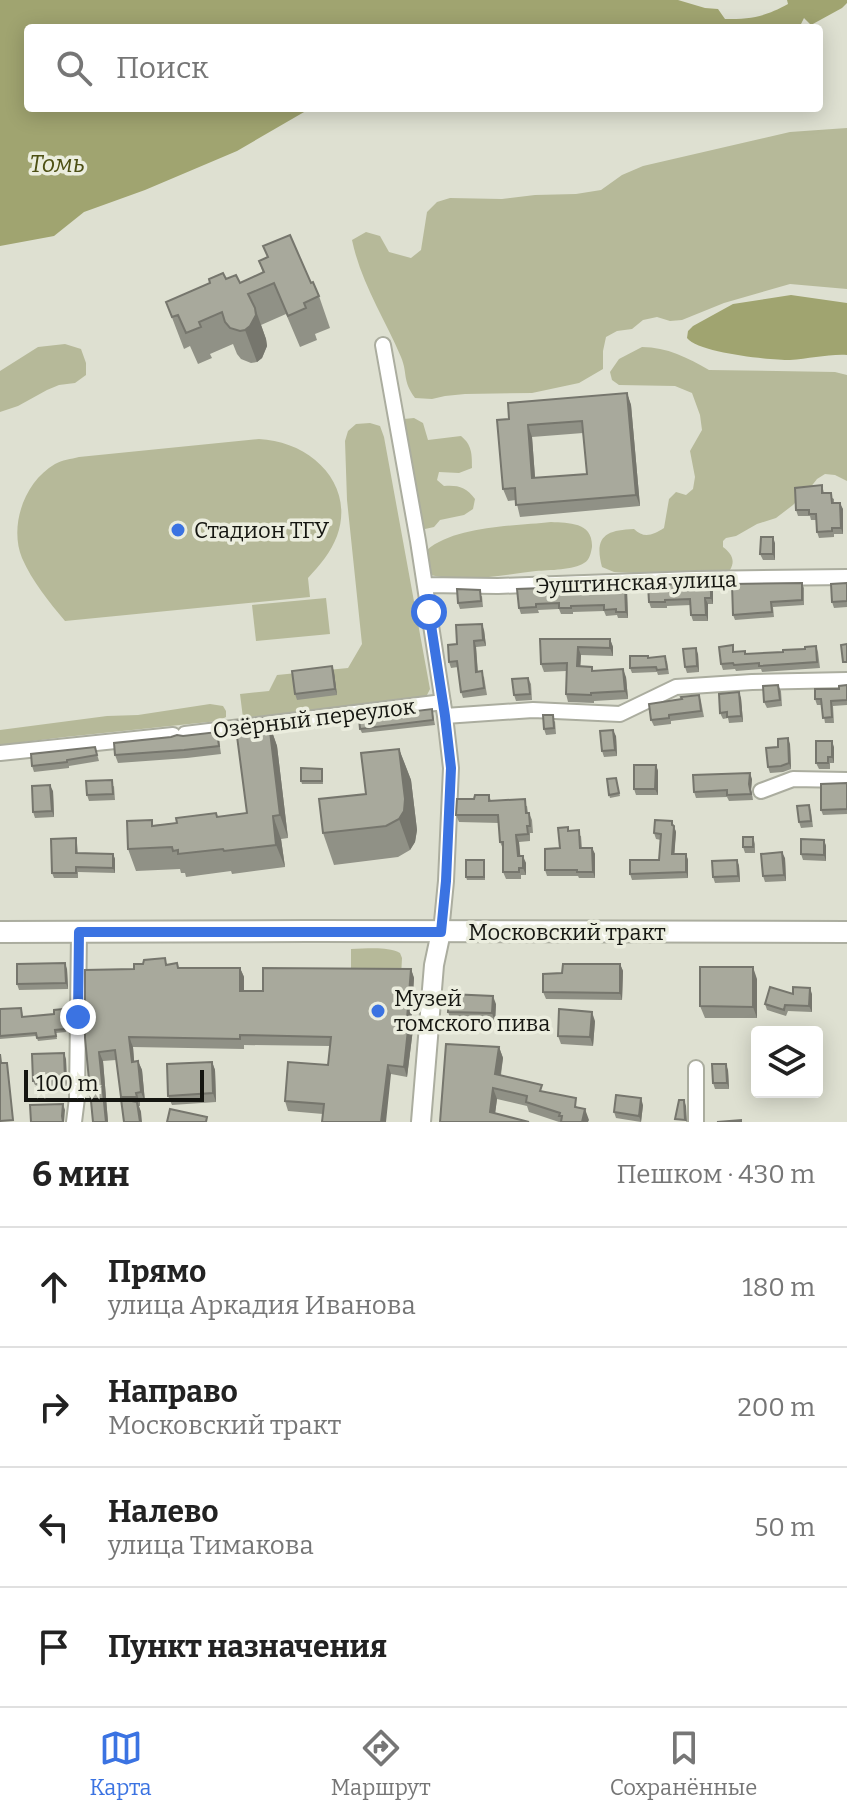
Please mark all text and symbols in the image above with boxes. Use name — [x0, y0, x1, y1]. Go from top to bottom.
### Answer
search box — [24, 24, 823, 112]
icon: search — [52, 46, 96, 90]
text: Поиск — [116, 50, 209, 86]
water label: Томь — [29, 150, 85, 178]
place label: Стадион ТГУ — [194, 517, 329, 544]
marker: Стадион ТГУ — [169, 521, 187, 539]
street label: Эуштинская улица — [535, 565, 737, 600]
route start — [411, 594, 447, 630]
street label: Озёрный переулок — [211, 693, 417, 744]
street label: Московский тракт — [468, 919, 666, 946]
place label: Музей томского пива — [394, 985, 550, 1037]
route end — [60, 999, 96, 1035]
marker: Музей томского пива — [369, 1002, 387, 1020]
map controls — [751, 1026, 823, 1098]
button: layers — [751, 1026, 823, 1098]
scale bar — [24, 1066, 204, 1102]
text: 100 m — [36, 1070, 99, 1097]
text: 6 мин — [32, 1154, 129, 1195]
text: Пешком · 430 m — [617, 1159, 815, 1190]
text: Прямо — [108, 1254, 206, 1290]
icon: ahead — [32, 1265, 76, 1309]
text: 180 m — [742, 1272, 815, 1303]
text: улица Аркадия Иванова — [108, 1290, 416, 1321]
text: Направо — [108, 1374, 238, 1410]
icon: right — [32, 1385, 76, 1429]
text: 200 m — [738, 1392, 815, 1423]
text: Московский тракт — [108, 1410, 341, 1441]
text: Налево — [108, 1494, 219, 1530]
icon: left — [32, 1505, 76, 1549]
text: 50 m — [754, 1512, 815, 1543]
text: улица Тимакова — [108, 1530, 314, 1561]
icon: arrive — [32, 1625, 76, 1669]
text: Пункт назначения — [108, 1629, 387, 1665]
tab: Карта — [90, 1726, 152, 1801]
tab: Маршрут — [331, 1726, 430, 1801]
tab: Сохранённые — [610, 1726, 757, 1801]

